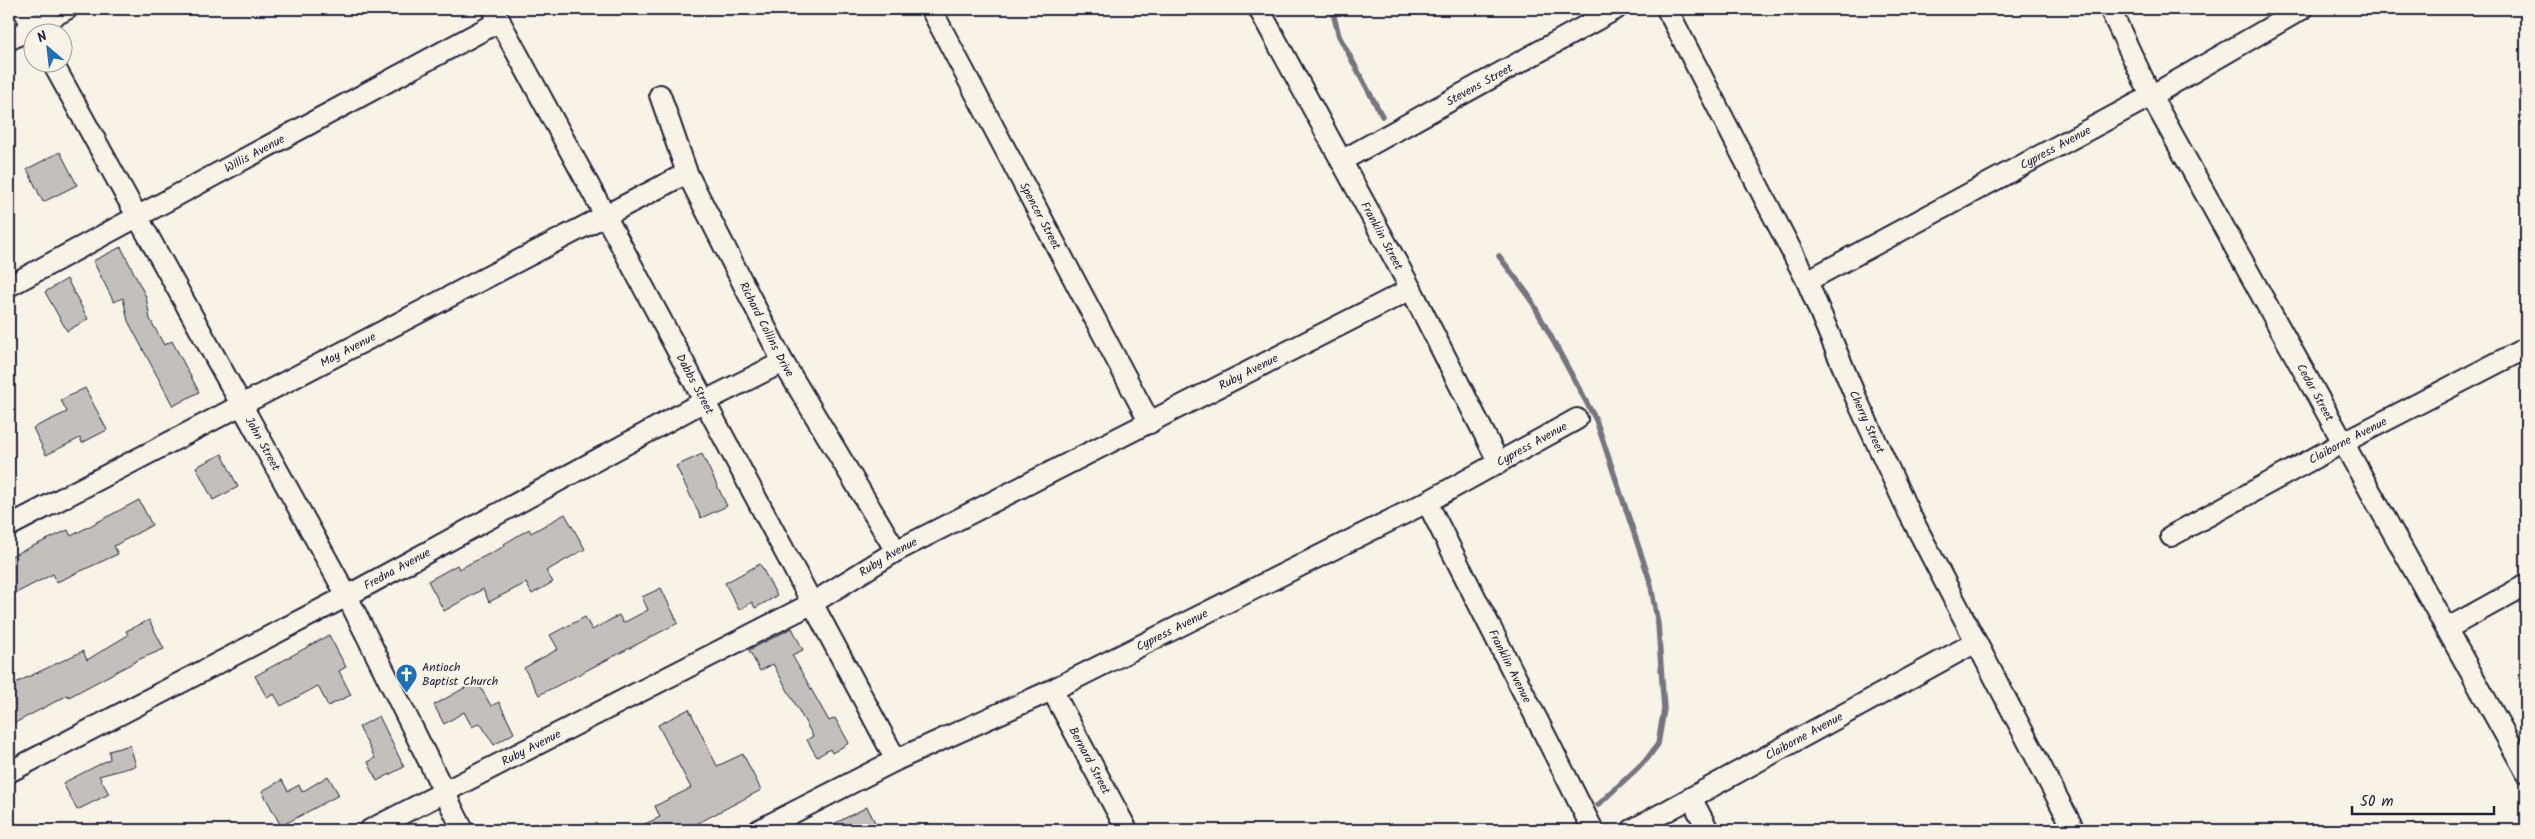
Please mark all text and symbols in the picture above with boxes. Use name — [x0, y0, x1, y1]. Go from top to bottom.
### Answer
north arrow — [22, 22, 72, 72]
text: N — [33, 26, 52, 49]
street label: Stevens Street — [1442, 58, 1516, 111]
street label: Cypress Avenue — [2016, 120, 2095, 174]
street label: Willis Avenue — [221, 129, 289, 178]
street label: Spencer Street — [1015, 179, 1066, 253]
street label: Franklin Street — [1356, 198, 1409, 274]
street label: Richard Collins Drive — [734, 278, 800, 381]
street label: May Avenue — [316, 327, 380, 372]
street label: Ruby Avenue — [1215, 348, 1282, 395]
street label: Dabbs Street — [671, 350, 719, 418]
street label: Cedar Street — [2292, 360, 2339, 425]
street label: Cherry Street — [1844, 387, 1890, 457]
street label: Claiborne Avenue — [2305, 412, 2391, 469]
street label: John Street — [240, 413, 286, 474]
street label: Cypress Avenue — [1493, 416, 1571, 471]
street label: Ruby Avenue — [855, 532, 921, 581]
street label: Fredna Avenue — [360, 542, 434, 595]
street label: Cypress Avenue — [1133, 604, 1212, 656]
street label: Franklin Avenue — [1483, 626, 1537, 707]
place label: Antioch Baptist Church — [422, 658, 498, 691]
church icon: Antioch Baptist Church — [394, 662, 418, 693]
street label: Claiborne Avenue — [1762, 707, 1847, 765]
street label: Bernard Street — [1064, 723, 1116, 798]
street label: Ruby Avenue — [498, 724, 565, 771]
scale bar — [2352, 784, 2495, 816]
text: 50 m — [2360, 790, 2394, 814]

